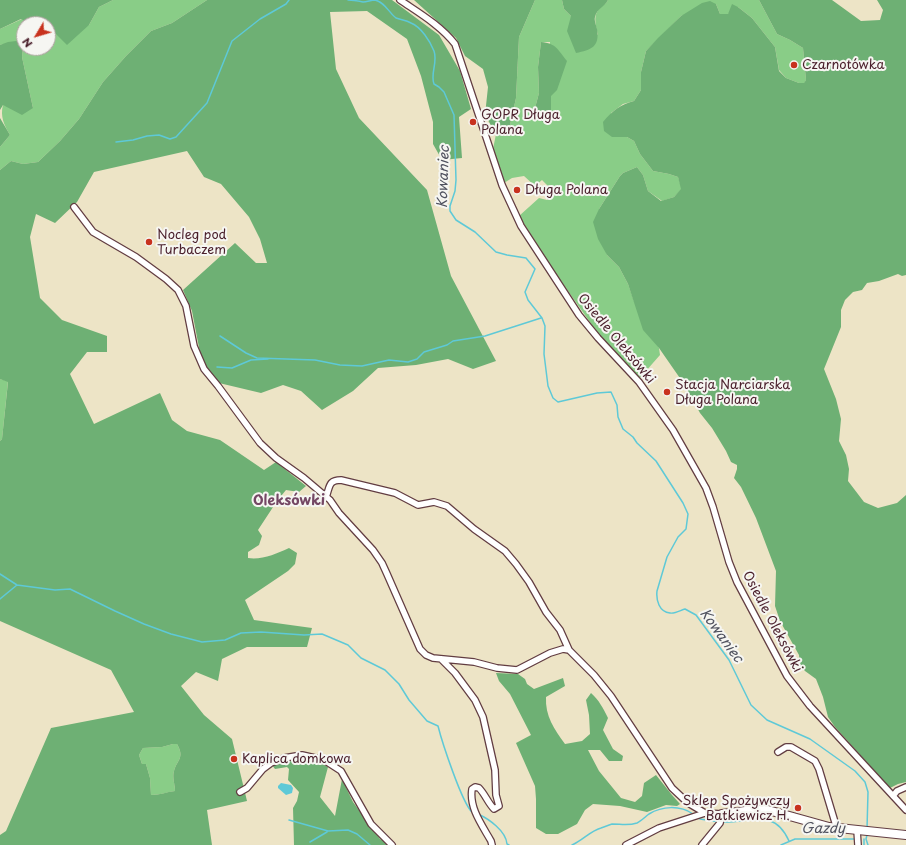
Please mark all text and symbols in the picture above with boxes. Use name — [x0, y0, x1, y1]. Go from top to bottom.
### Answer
north arrow — [16, 16, 56, 56]
text: N — [18, 34, 36, 52]
place label: Czarnotówka — [802, 57, 885, 73]
marker: Czarnotówka — [789, 60, 799, 70]
place label: GOPR Długa Polana — [481, 107, 560, 138]
marker: GOPR Długa Polana — [468, 117, 478, 127]
water label: Kowaniec — [435, 146, 453, 208]
place label: Długa Polana — [525, 182, 608, 198]
marker: Długa Polana — [512, 185, 522, 195]
place label: Nocleg pod Turbaczem — [157, 227, 227, 258]
marker: Nocleg pod Turbaczem — [144, 237, 154, 247]
street label: Osiedle Oleksówki — [574, 291, 658, 387]
place label: Stacja Narciarska Długa Polana — [675, 377, 790, 408]
marker: Stacja Narciarska Długa Polana — [662, 387, 672, 397]
district label: Oleksówki — [253, 493, 325, 509]
street label: Osiedle Oleksówki — [739, 569, 805, 675]
water label: Kowaniec — [696, 606, 746, 666]
place label: Kaplica domkowa — [242, 751, 351, 767]
marker: Kaplica domkowa — [229, 754, 239, 764]
place label: Sklep Spożywczy Batkiewicz H. — [682, 793, 790, 824]
marker: Sklep Spożywczy Batkiewicz H. — [793, 803, 803, 813]
water label: Gazdy — [801, 821, 845, 837]

